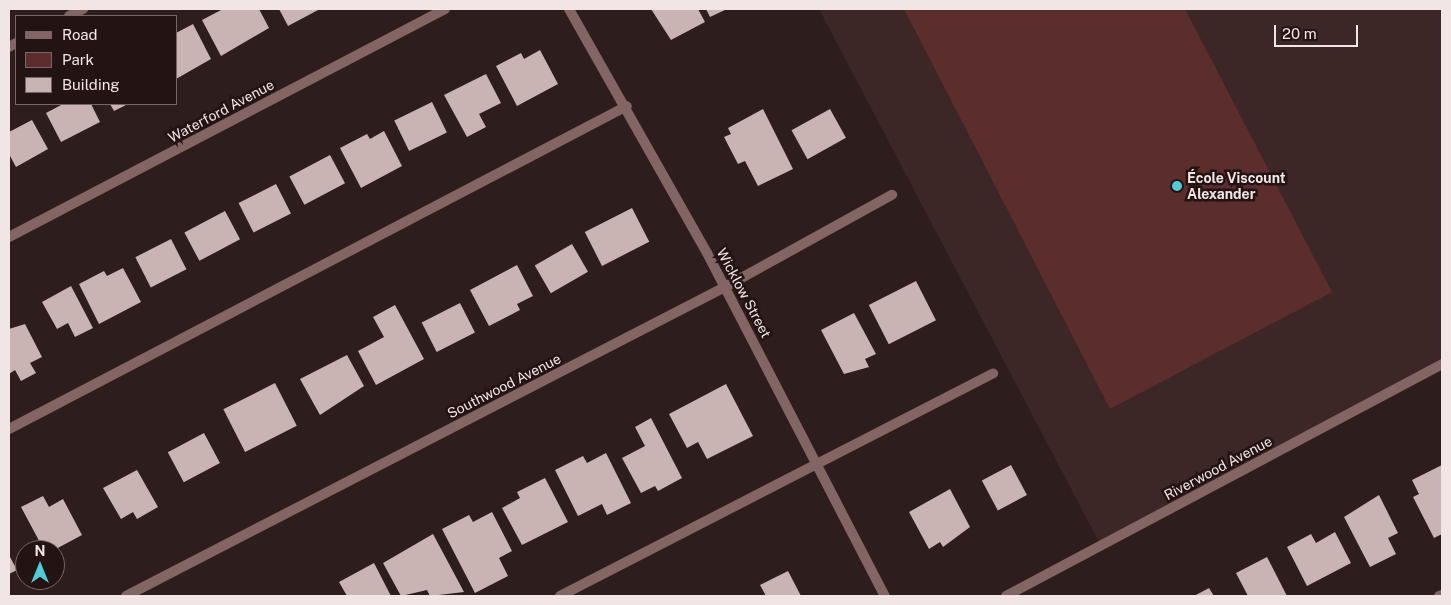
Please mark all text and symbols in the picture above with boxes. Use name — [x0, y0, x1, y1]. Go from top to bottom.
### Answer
legend — [15, 15, 178, 105]
scale bar — [1276, 15, 1360, 47]
text: 20 m — [1282, 25, 1317, 42]
text: Road — [62, 26, 98, 43]
text: Park — [62, 51, 94, 68]
text: Building — [62, 76, 120, 93]
street label: Waterford Avenue — [165, 76, 277, 146]
place label: École Viscount Alexander — [1187, 170, 1286, 202]
marker: École Viscount Alexander — [1171, 180, 1183, 192]
street label: Wicklow Street — [713, 245, 775, 341]
street label: Southwood Avenue — [444, 350, 564, 422]
street label: Riverwood Avenue — [1161, 432, 1275, 504]
north arrow — [15, 540, 65, 590]
text: N — [35, 543, 45, 559]

